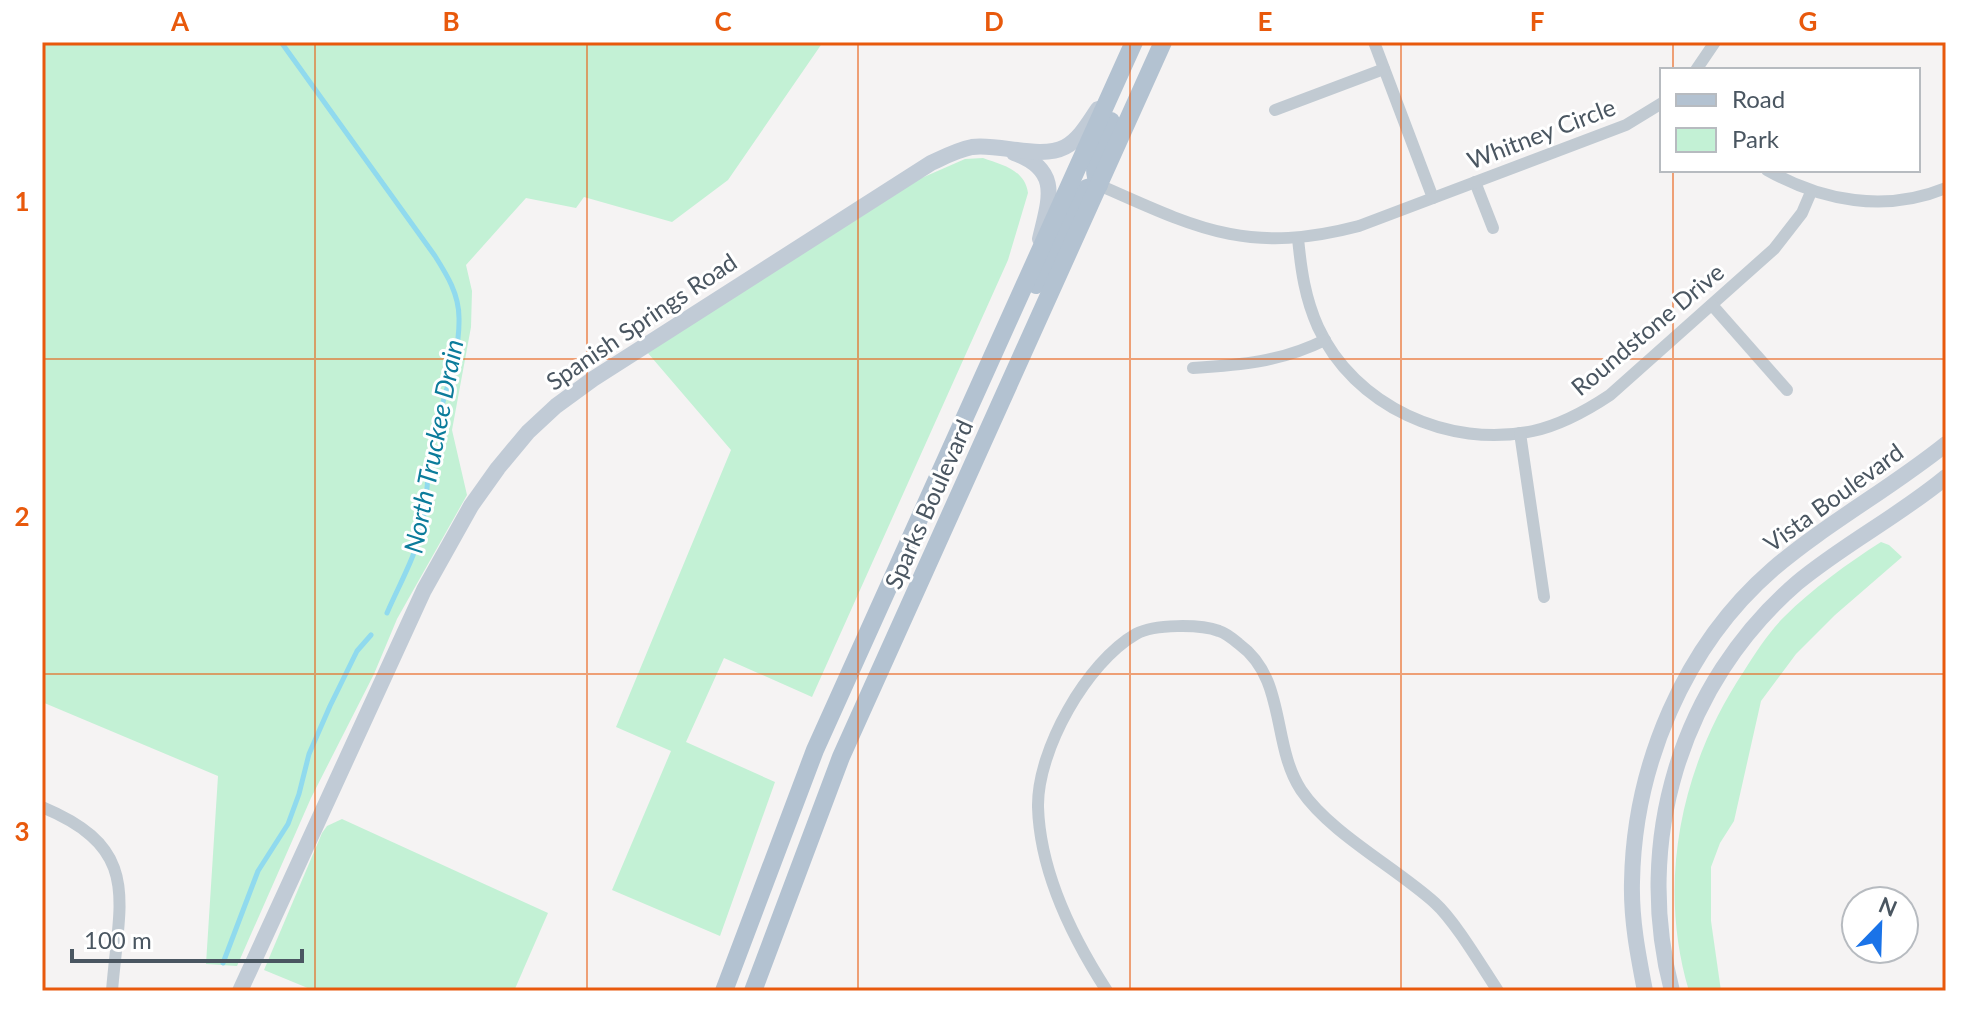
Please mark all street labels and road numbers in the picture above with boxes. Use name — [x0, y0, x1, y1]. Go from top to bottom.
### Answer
street label: Whitney Circle — [1463, 92, 1619, 174]
street label: Spanish Springs Road — [540, 246, 742, 396]
street label: Roundstone Drive — [1565, 257, 1729, 401]
street label: Sparks Boulevard — [878, 415, 978, 593]
street label: Vista Boulevard — [1758, 437, 1908, 557]

